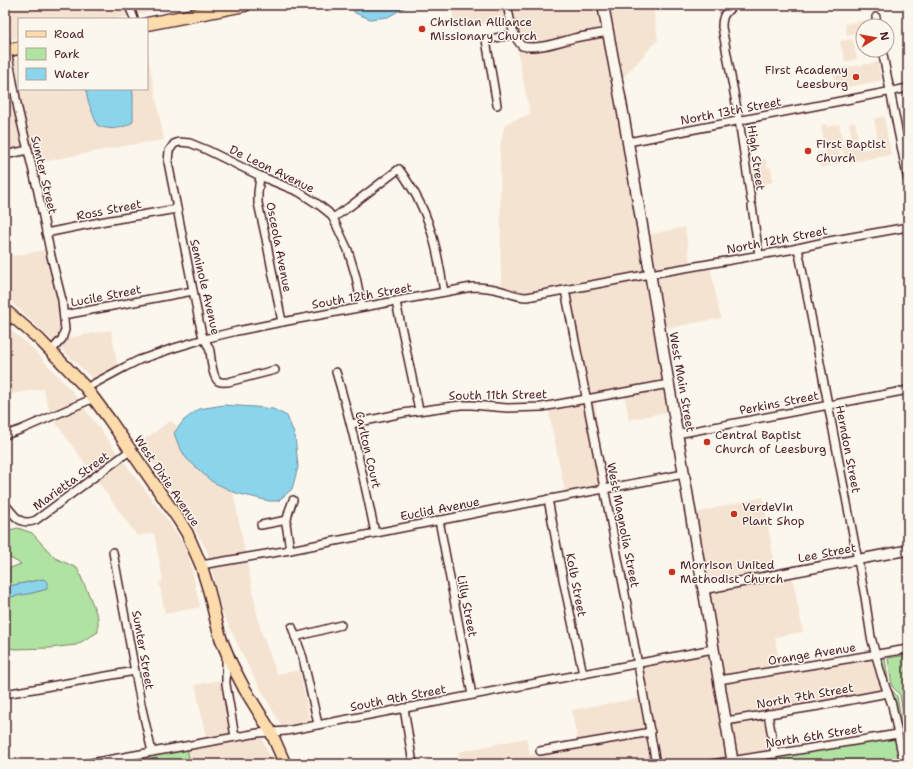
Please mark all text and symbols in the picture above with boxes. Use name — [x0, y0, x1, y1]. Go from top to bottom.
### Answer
place label: Christian Alliance Missionary Church — [430, 14, 537, 44]
legend — [18, 18, 148, 90]
north arrow — [855, 18, 895, 58]
marker: Christian Alliance Missionary Church — [417, 24, 427, 34]
text: Road — [54, 26, 85, 42]
text: N — [876, 30, 893, 42]
text: Park — [54, 46, 80, 62]
place label: First Academy Leesburg — [765, 62, 848, 92]
text: Water — [54, 66, 90, 82]
marker: First Academy Leesburg — [851, 72, 861, 82]
street label: North 13th Street — [679, 93, 783, 129]
street label: High Street — [743, 124, 769, 192]
street label: Sumter Street — [27, 134, 61, 216]
place label: First Baptist Church — [816, 136, 886, 166]
street label: De Leon Avenue — [227, 142, 317, 197]
marker: First Baptist Church — [803, 146, 813, 156]
street label: Ross Street — [75, 196, 143, 224]
street label: Osceola Avenue — [262, 201, 296, 294]
street label: North 12th Street — [725, 222, 829, 258]
street label: Seminole Avenue — [186, 238, 224, 337]
street label: South 12th Street — [311, 279, 413, 313]
street label: Lucile Street — [69, 281, 143, 311]
street label: West Main Street — [665, 331, 699, 433]
street label: South 11th Street — [449, 386, 547, 404]
street label: Perkins Street — [738, 387, 820, 419]
street label: Herndon Street — [832, 404, 864, 494]
street label: Carlton Court — [351, 410, 385, 490]
place label: Central Baptist Church of Leesburg — [715, 427, 826, 457]
street label: West Dixie Avenue — [131, 432, 204, 530]
marker: Central Baptist Church of Leesburg — [702, 437, 712, 447]
street label: Marietta Street — [30, 448, 112, 514]
street label: West Magnolia Street — [603, 461, 643, 589]
street label: Euclid Avenue — [399, 493, 481, 525]
place label: VerdeVin Plant Shop — [742, 499, 805, 529]
marker: VerdeVin Plant Shop — [729, 509, 739, 519]
street label: Lee Street — [796, 540, 858, 566]
street label: Kolb Street — [562, 552, 590, 618]
place label: Morrison United Methodist Church — [680, 557, 783, 587]
marker: Morrison United Methodist Church — [667, 567, 677, 577]
street label: Lilly Street — [453, 574, 481, 638]
street label: Sumter Street — [128, 609, 158, 691]
street label: Orange Avenue — [767, 639, 857, 669]
street label: North 7th Street — [755, 680, 855, 712]
street label: South 9th Street — [349, 681, 447, 715]
street label: North 6th Street — [764, 720, 864, 752]

